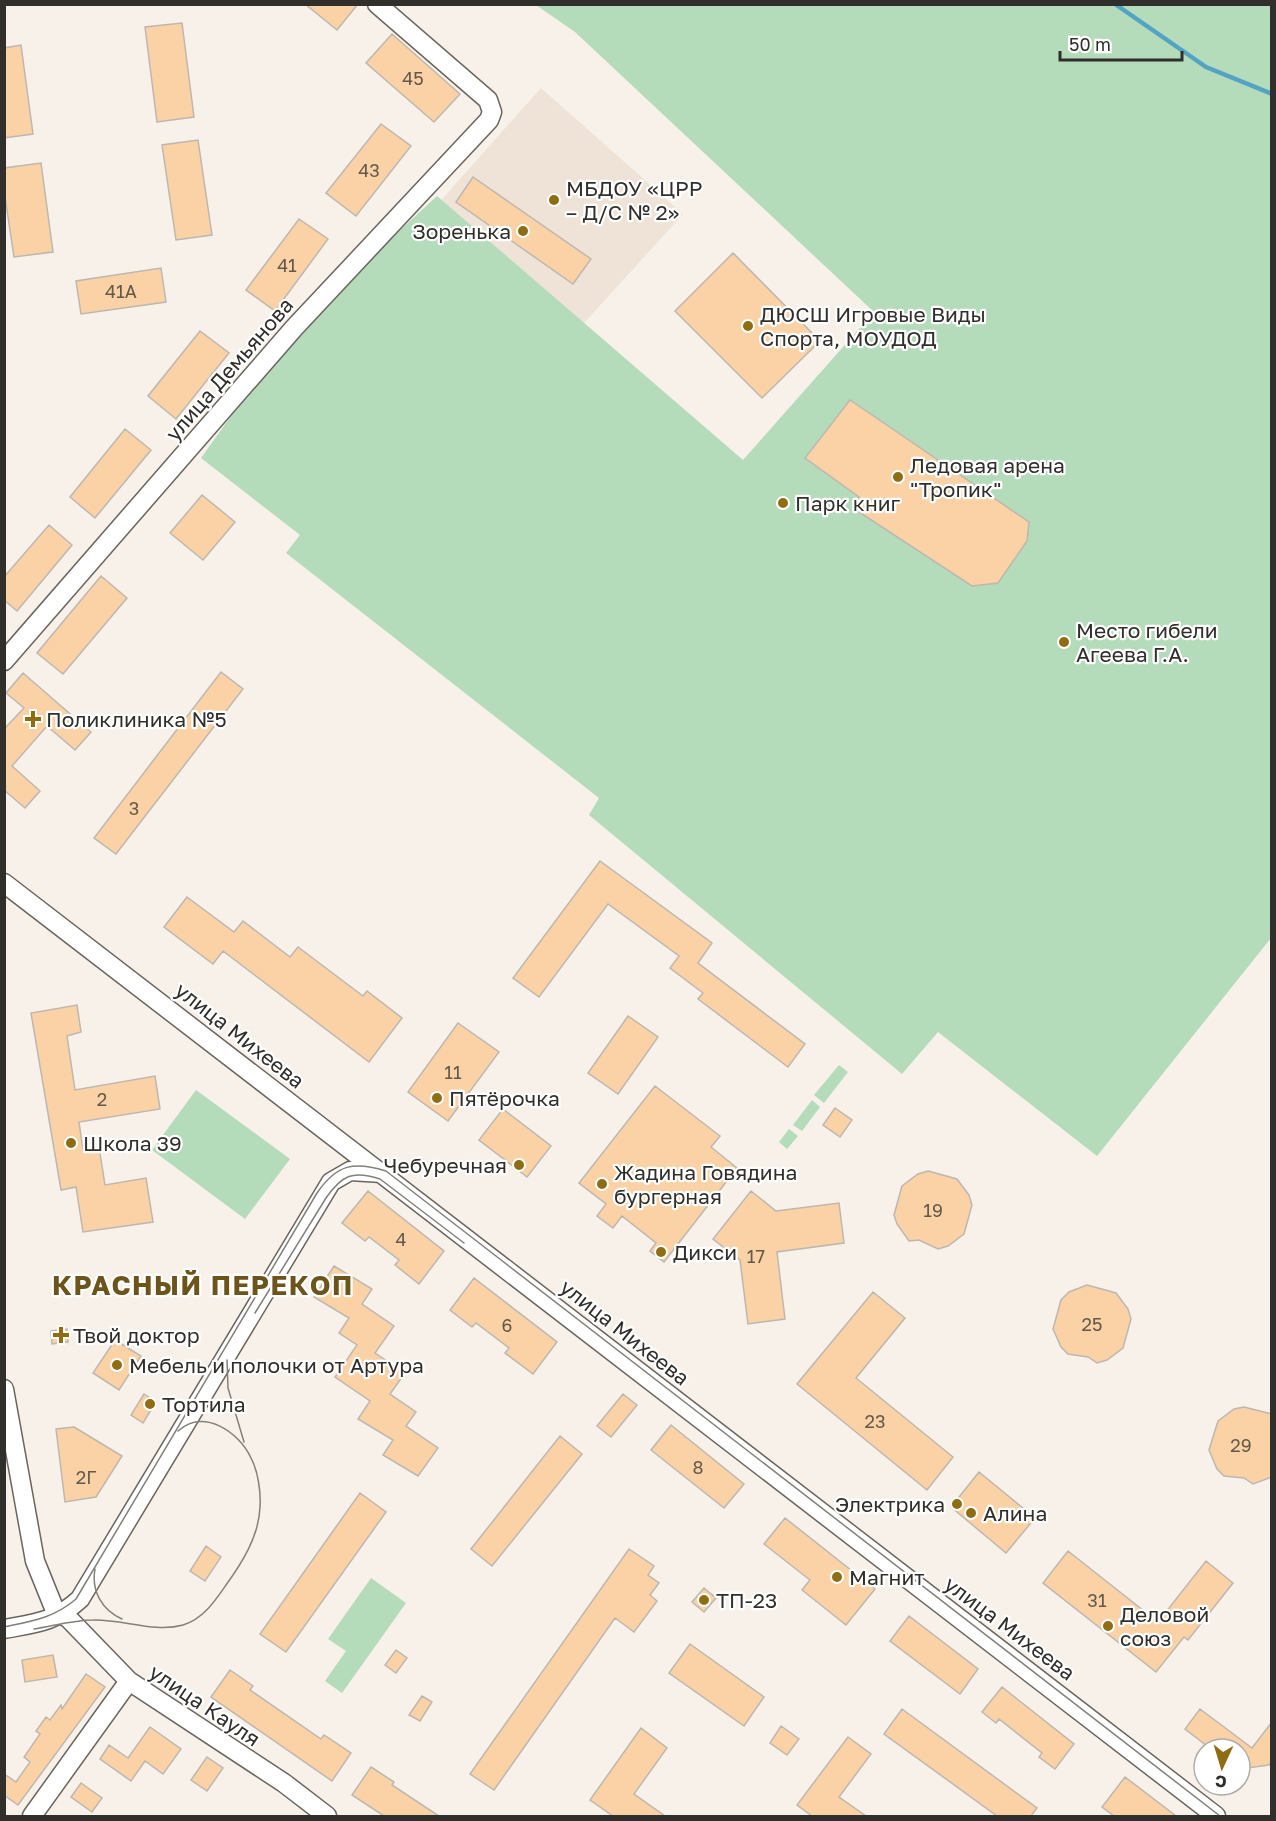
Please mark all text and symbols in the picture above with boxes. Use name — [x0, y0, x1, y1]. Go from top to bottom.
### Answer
scale bar — [1060, 24, 1182, 62]
text: 50 m — [1069, 33, 1111, 55]
house number: 45 — [402, 67, 424, 89]
house number: 43 — [358, 159, 380, 181]
place label: МБДОУ «ЦРР – Д/С № 2» — [566, 175, 703, 225]
marker: МБДОУ «ЦРР – Д/С № 2» — [547, 193, 561, 207]
place label: Зоренька — [412, 218, 511, 244]
marker: Зоренька — [516, 224, 530, 238]
house number: 41 — [277, 254, 297, 276]
house number: 41А — [105, 280, 137, 302]
street label: улица Демьянова — [160, 292, 298, 446]
place label: ДЮСШ Игровые Виды Спорта, МОУДОД — [760, 301, 986, 351]
marker: ДЮСШ Игровые Виды Спорта, МОУДОД — [741, 319, 755, 333]
place label: Ледовая арена "Тропик" — [910, 452, 1065, 502]
marker: Ледовая арена "Тропик" — [891, 470, 905, 484]
place label: Парк книг — [795, 490, 901, 516]
marker: Парк книг — [776, 496, 790, 510]
place label: Место гибели Агеева Г.А. — [1076, 617, 1218, 667]
marker: Место гибели Агеева Г.А. — [1057, 635, 1071, 649]
place label: Поликлиника №5 — [46, 706, 227, 732]
marker: Поликлиника №5 — [24, 710, 42, 728]
house number: 3 — [129, 797, 139, 819]
street label: улица Михеева — [170, 976, 310, 1094]
house number: 11 — [444, 1061, 462, 1083]
place label: Пятёрочка — [449, 1085, 560, 1111]
house number: 2 — [97, 1088, 107, 1110]
marker: Пятёрочка — [430, 1091, 444, 1105]
place label: Школа 39 — [83, 1130, 182, 1156]
marker: Школа 39 — [64, 1136, 78, 1150]
place label: Чебуречная — [384, 1152, 507, 1178]
marker: Чебуречная — [512, 1158, 526, 1172]
place label: Жадина Говядина бургерная — [614, 1159, 797, 1209]
marker: Жадина Говядина бургерная — [595, 1177, 609, 1191]
house number: 19 — [923, 1199, 943, 1221]
house number: 4 — [396, 1228, 407, 1250]
place label: Дикси — [673, 1239, 737, 1265]
marker: Дикси — [654, 1245, 668, 1259]
house number: 17 — [747, 1245, 765, 1267]
district label: КРАСНЫЙ ПЕРЕКОП — [52, 1269, 354, 1301]
street label: улица Михеева — [555, 1273, 695, 1391]
house number: 25 — [1082, 1313, 1102, 1335]
house number: 6 — [502, 1314, 512, 1336]
place label: Твой доктор — [73, 1322, 200, 1348]
marker: Твой доктор — [54, 1328, 68, 1342]
place label: Мебель и полочки от Артура — [129, 1352, 424, 1378]
marker: Мебель и полочки от Артура — [110, 1358, 124, 1372]
place label: Тортила — [162, 1391, 246, 1417]
marker: Тортила — [143, 1397, 157, 1411]
house number: 23 — [865, 1410, 885, 1432]
house number: 29 — [1230, 1434, 1252, 1456]
house number: 8 — [693, 1456, 703, 1478]
house number: 2Г — [76, 1466, 96, 1488]
place label: Электрика — [835, 1491, 945, 1517]
marker: Электрика — [950, 1497, 964, 1511]
place label: Алина — [983, 1500, 1047, 1526]
marker: Алина — [964, 1506, 978, 1520]
place label: Магнит — [849, 1564, 925, 1590]
marker: Магнит — [830, 1570, 844, 1584]
street label: улица Михеева — [940, 1570, 1080, 1686]
place label: ТП-23 — [716, 1587, 777, 1613]
house number: 31 — [1087, 1589, 1107, 1611]
marker: ТП-23 — [697, 1593, 711, 1607]
place label: Деловой союз — [1120, 1601, 1209, 1651]
marker: Деловой союз — [1101, 1619, 1115, 1633]
street label: улица Кауля — [145, 1658, 265, 1752]
north arrow — [1192, 1737, 1252, 1797]
text: С — [1215, 1772, 1227, 1792]

